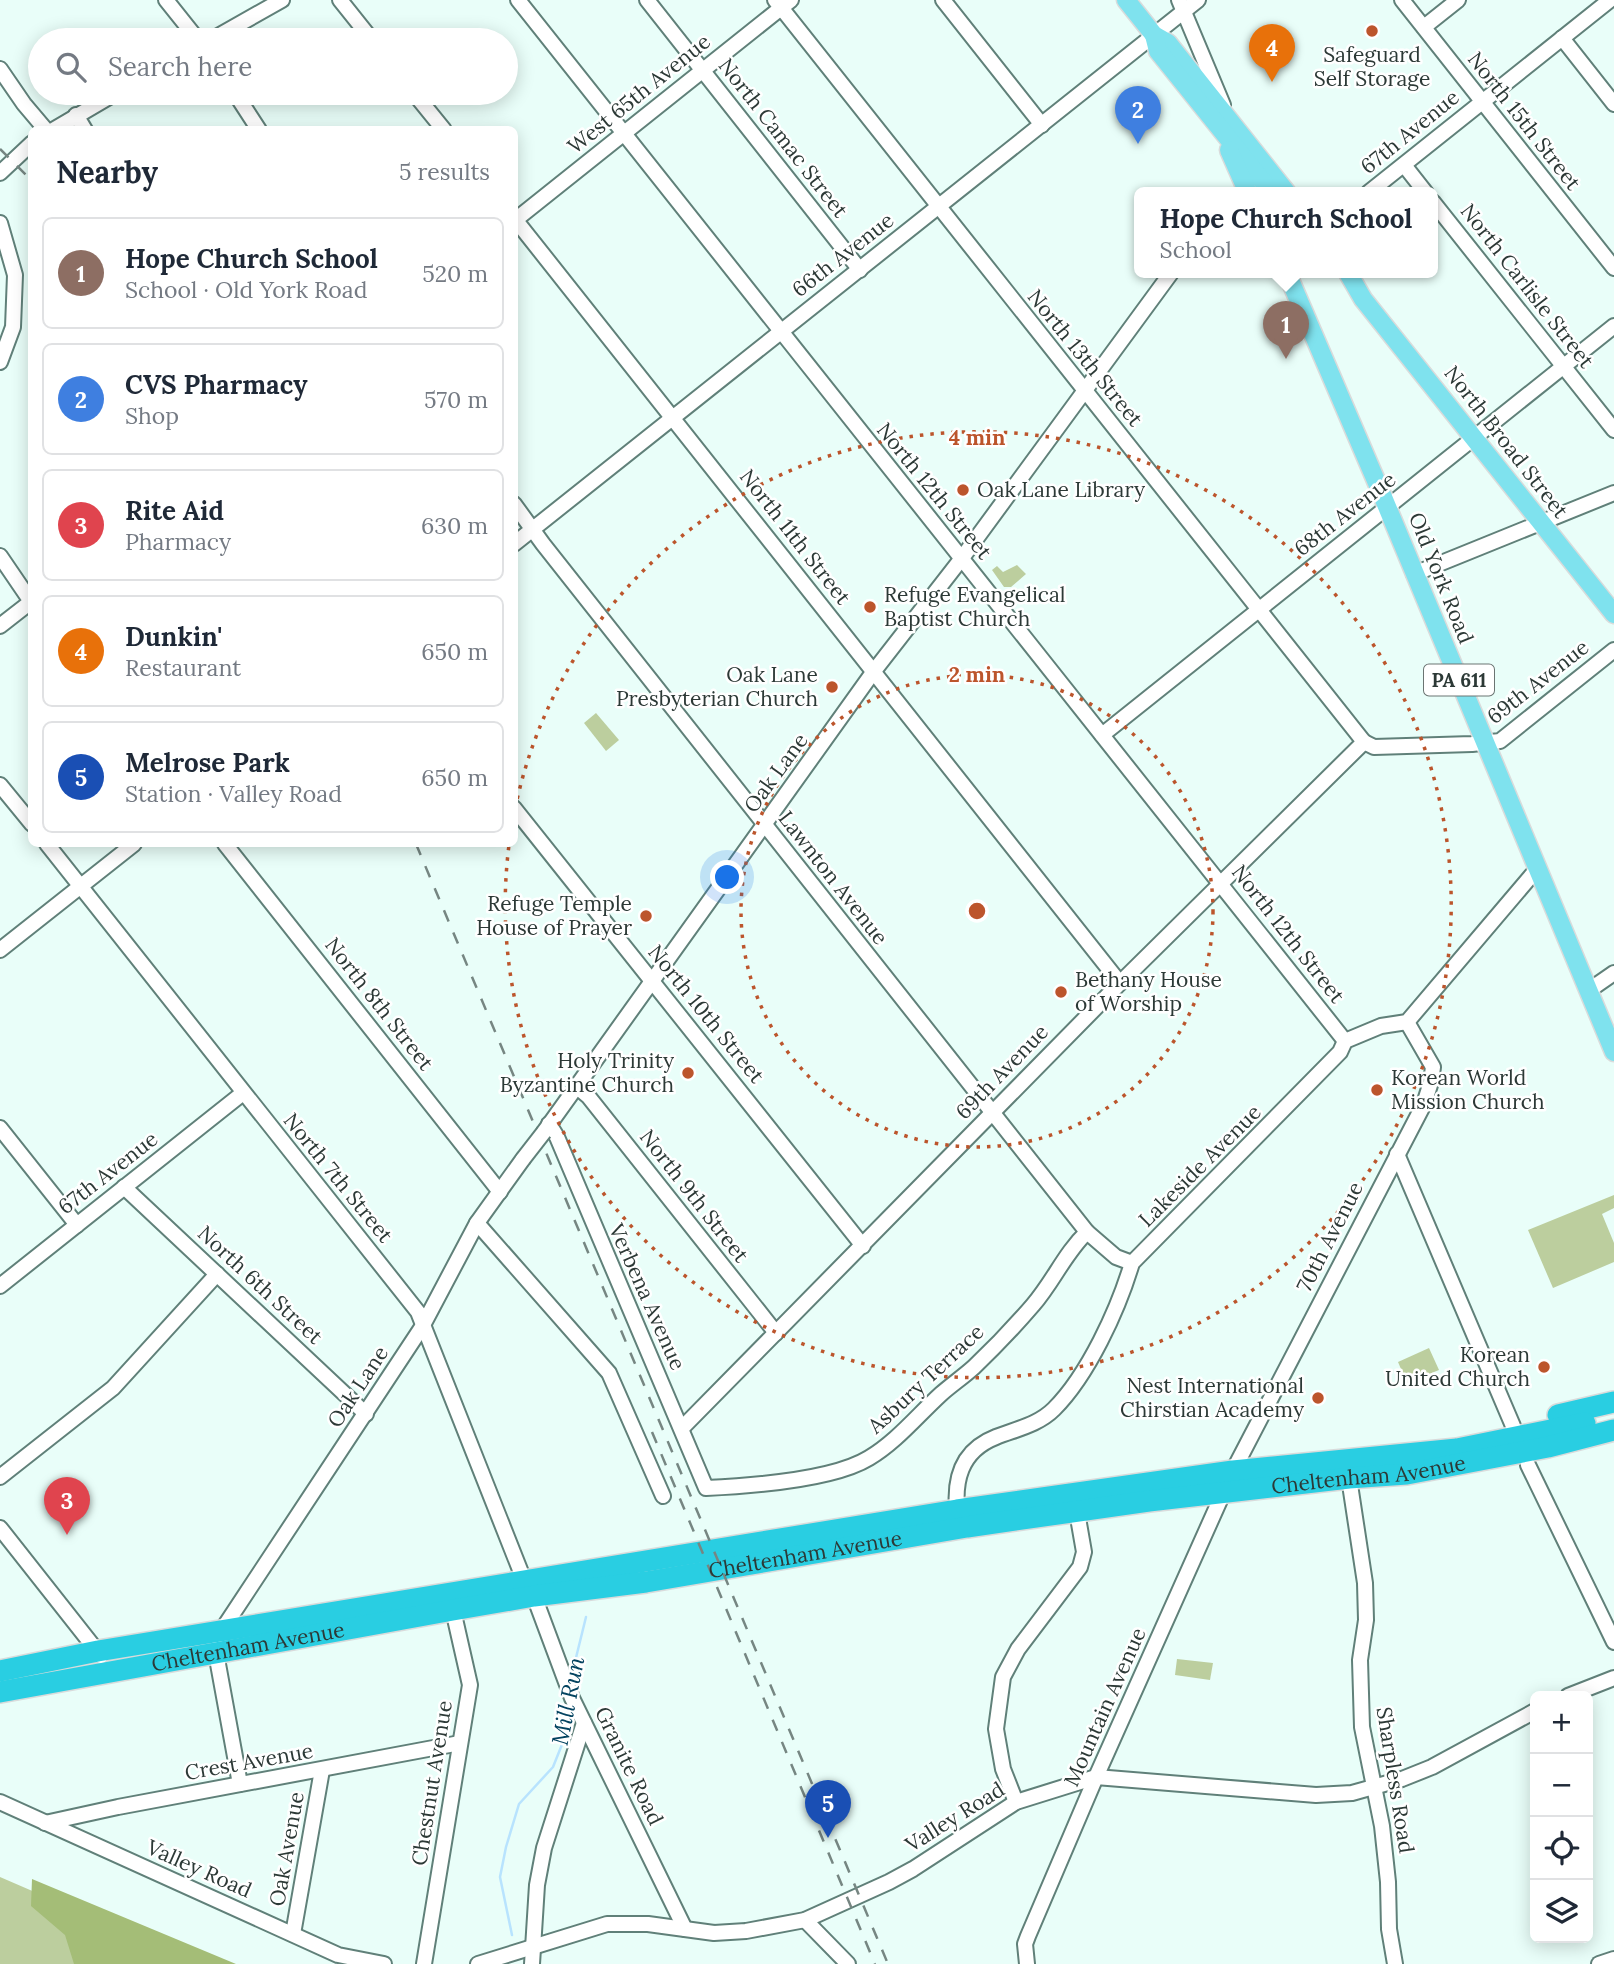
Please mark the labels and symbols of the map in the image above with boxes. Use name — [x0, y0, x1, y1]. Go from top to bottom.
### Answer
marker: Safeguard Self Storage — [1364, 23, 1380, 39]
pin: 4 — [1249, 24, 1295, 82]
street label: West 65th Avenue — [562, 28, 716, 159]
place label: Safeguard Self Storage — [1314, 41, 1430, 92]
street label: North 15th Street — [1462, 46, 1587, 196]
street label: North Camac Street — [713, 53, 855, 223]
street label: 67th Avenue — [1355, 84, 1464, 180]
pin: 2 — [1115, 86, 1161, 144]
street label: North Carlisle Street — [1455, 198, 1601, 374]
street label: 66th Avenue — [786, 206, 899, 303]
street label: North 13th Street — [1022, 284, 1149, 432]
pin: 1 — [1263, 301, 1309, 359]
street label: North Broad Street — [1438, 360, 1575, 524]
street label: North 12th Street — [871, 417, 998, 565]
text: 4 min — [949, 424, 1005, 451]
street label: North 11th Street — [734, 464, 857, 611]
street label: 68th Avenue — [1289, 466, 1401, 562]
place label: Oak Lane Library — [977, 476, 1145, 503]
marker: Oak Lane Library — [955, 482, 971, 498]
street label: Old York Road — [1403, 508, 1480, 647]
place label: Refuge Evangelical Baptist Church — [884, 581, 1066, 632]
marker: Refuge Evangelical Baptist Church — [862, 599, 878, 615]
street label: 69th Avenue — [1481, 633, 1594, 730]
place label: Oak Lane Presbyterian Church — [616, 661, 818, 712]
text: 2 min — [949, 661, 1005, 688]
road number: PA 611 — [1424, 664, 1494, 695]
marker: Oak Lane Presbyterian Church — [824, 679, 840, 695]
street label: Oak Lane — [738, 728, 814, 818]
street label: Lawnton Avenue — [773, 805, 894, 950]
street label: North 12th Street — [1226, 859, 1351, 1009]
your location — [710, 860, 744, 894]
place label: Refuge Temple House of Prayer — [476, 890, 632, 941]
centre of rings — [965, 899, 989, 923]
marker: Refuge Temple House of Prayer — [638, 908, 654, 924]
street label: North 8th Street — [319, 932, 440, 1076]
street label: North 10th Street — [642, 939, 771, 1089]
place label: Bethany House of Worship — [1075, 966, 1222, 1017]
marker: Bethany House of Worship — [1053, 984, 1069, 1000]
street label: 69th Avenue — [950, 1018, 1054, 1125]
place label: Holy Trinity Byzantine Church — [500, 1047, 674, 1098]
place label: Korean World Mission Church — [1391, 1064, 1545, 1115]
marker: Holy Trinity Byzantine Church — [680, 1065, 696, 1081]
marker: Korean World Mission Church — [1369, 1082, 1385, 1098]
street label: Lakeside Avenue — [1133, 1099, 1267, 1233]
street label: North 7th Street — [278, 1107, 399, 1249]
street label: North 9th Street — [634, 1124, 755, 1268]
street label: 67th Avenue — [52, 1125, 163, 1220]
street label: 70th Avenue — [1290, 1177, 1369, 1296]
street label: Verbena Avenue — [603, 1219, 692, 1374]
street label: North 6th Street — [192, 1220, 329, 1350]
street label: Asbury Terrace — [861, 1318, 989, 1440]
street label: Oak Lane — [321, 1341, 394, 1433]
place label: Korean United Church — [1385, 1341, 1530, 1392]
marker: Korean United Church — [1536, 1359, 1552, 1375]
place label: Nest International Chirstian Academy — [1120, 1372, 1304, 1423]
marker: Nest International Chirstian Academy — [1310, 1390, 1326, 1406]
street label: Cheltenham Avenue — [1270, 1449, 1468, 1500]
pin: 3 — [44, 1477, 90, 1535]
street label: Cheltenham Avenue — [706, 1524, 904, 1584]
street label: Cheltenham Avenue — [149, 1616, 347, 1677]
street label: Mountain Avenue — [1057, 1623, 1152, 1790]
water label: Mill Run — [545, 1654, 590, 1748]
street label: Chestnut Avenue — [405, 1698, 458, 1867]
street label: Granite Road — [589, 1702, 670, 1829]
street label: Sharpless Road — [1371, 1705, 1420, 1855]
street label: Crest Avenue — [183, 1737, 315, 1786]
street label: Valley Road — [899, 1775, 1009, 1858]
pin: 5 — [805, 1780, 851, 1838]
street label: Oak Avenue — [263, 1790, 310, 1908]
street label: Valley Road — [142, 1833, 256, 1904]

